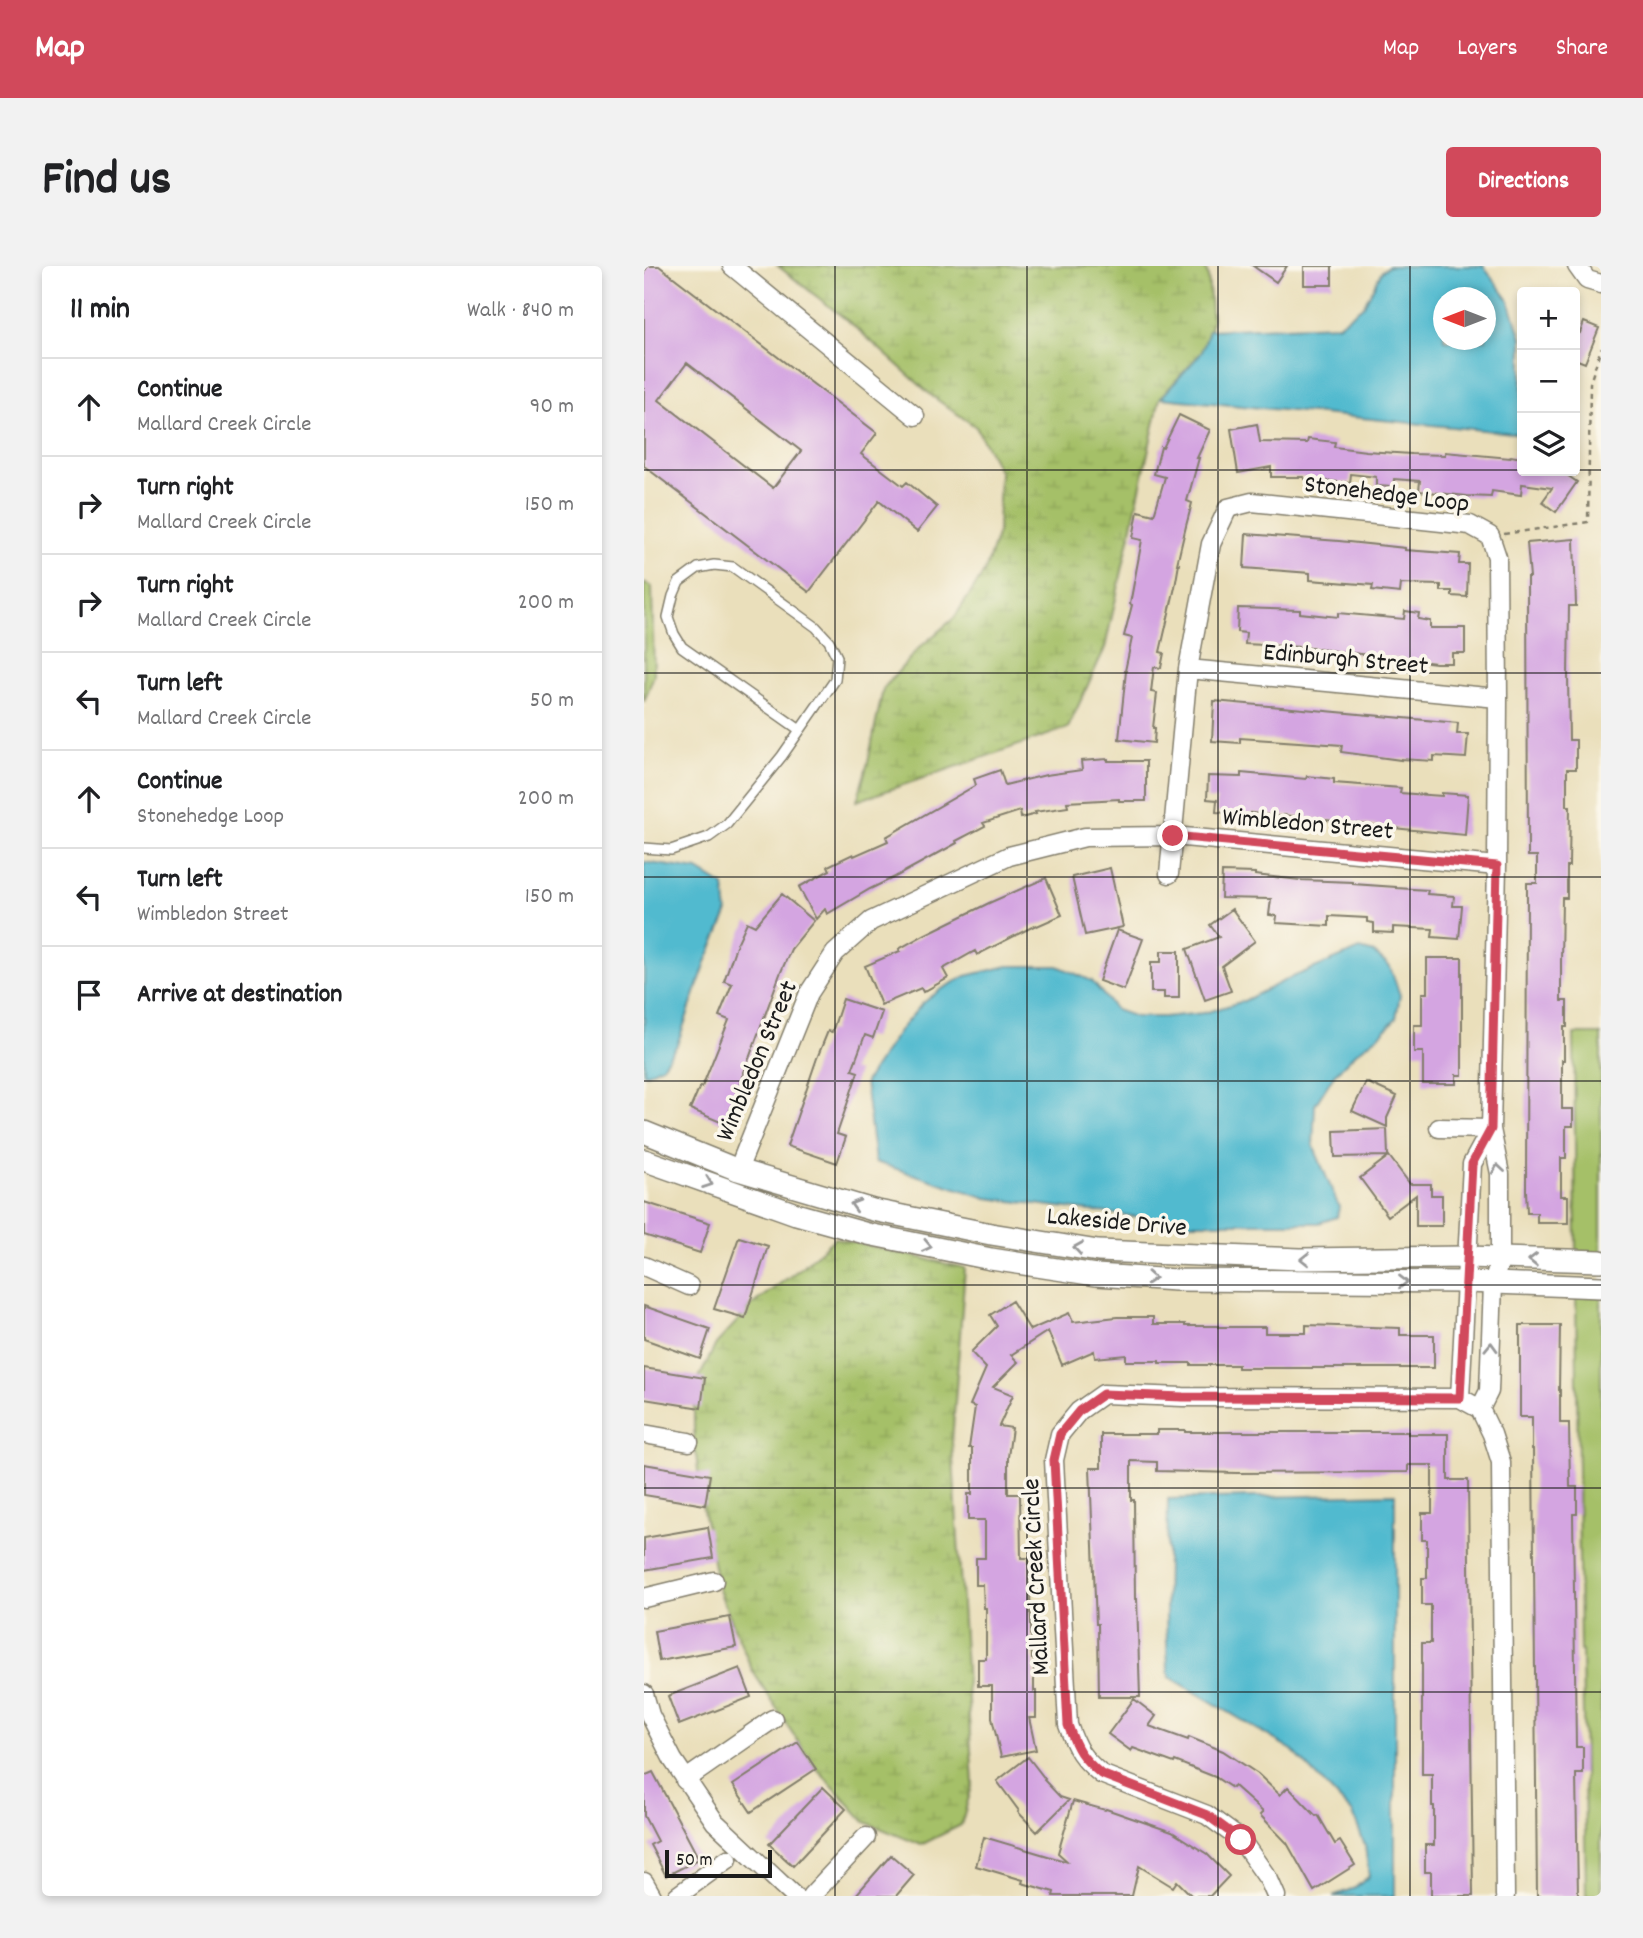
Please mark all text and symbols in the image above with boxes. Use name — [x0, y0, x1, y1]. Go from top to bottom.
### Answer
text: Map — [35, 26, 85, 73]
text: Map — [1383, 32, 1419, 66]
text: Layers — [1457, 32, 1518, 66]
text: Share — [1556, 32, 1608, 66]
text: Find us — [42, 147, 171, 217]
button: Directions — [1446, 147, 1601, 217]
north arrow — [1433, 287, 1496, 350]
map controls — [1517, 287, 1580, 476]
button: + — [1517, 287, 1580, 350]
text: 11 min — [70, 290, 130, 333]
text: Walk · 840 m — [467, 295, 574, 328]
button: − — [1517, 350, 1580, 413]
text: Continue — [137, 372, 222, 409]
icon: ahead — [70, 388, 108, 426]
text: 90 m — [530, 391, 574, 424]
text: Mallard Creek Circle — [137, 409, 311, 442]
button: layers — [1517, 413, 1580, 476]
street label: Stonehedge Loop — [1302, 467, 1471, 524]
text: Turn right — [137, 470, 234, 507]
icon: right — [70, 486, 108, 524]
text: 150 m — [525, 489, 574, 522]
text: Mallard Creek Circle — [137, 507, 311, 540]
text: Turn right — [137, 568, 234, 605]
icon: right — [70, 584, 108, 622]
text: 200 m — [518, 587, 574, 620]
text: Mallard Creek Circle — [137, 605, 311, 638]
street label: Edinburgh Street — [1262, 635, 1430, 686]
text: Turn left — [137, 666, 223, 703]
icon: left — [70, 682, 108, 720]
text: 50 m — [530, 685, 574, 718]
text: Mallard Creek Circle — [137, 703, 311, 736]
text: Continue — [137, 764, 222, 801]
icon: ahead — [70, 780, 108, 818]
text: 200 m — [518, 783, 574, 816]
street label: Wimbledon Street — [1221, 800, 1395, 851]
text: Stonehedge Loop — [137, 801, 284, 834]
route end — [1157, 820, 1188, 851]
text: Turn left — [137, 862, 223, 899]
icon: left — [70, 878, 108, 916]
text: 150 m — [525, 881, 574, 914]
text: Wimbledon Street — [137, 899, 289, 932]
street label: Wimbledon Street — [708, 975, 809, 1147]
icon: arrive — [70, 976, 108, 1014]
text: Arrive at destination — [137, 977, 342, 1014]
one-way arrow — [1491, 1163, 1506, 1175]
one-way arrow — [702, 1175, 714, 1189]
one-way arrow — [849, 1198, 861, 1213]
street label: Lakeside Drive — [1045, 1199, 1188, 1248]
one-way arrow — [921, 1237, 933, 1252]
one-way arrow — [1072, 1241, 1084, 1256]
one-way arrow — [1300, 1251, 1310, 1267]
one-way arrow — [1527, 1252, 1538, 1267]
one-way arrow — [1146, 1271, 1157, 1286]
one-way arrow — [1399, 1274, 1409, 1290]
one-way arrow — [1483, 1342, 1498, 1353]
street label: Mallard Creek Circle — [1014, 1477, 1061, 1676]
route start — [1225, 1824, 1256, 1855]
scale bar — [665, 1847, 772, 1879]
text: 50 m — [676, 1848, 713, 1875]

